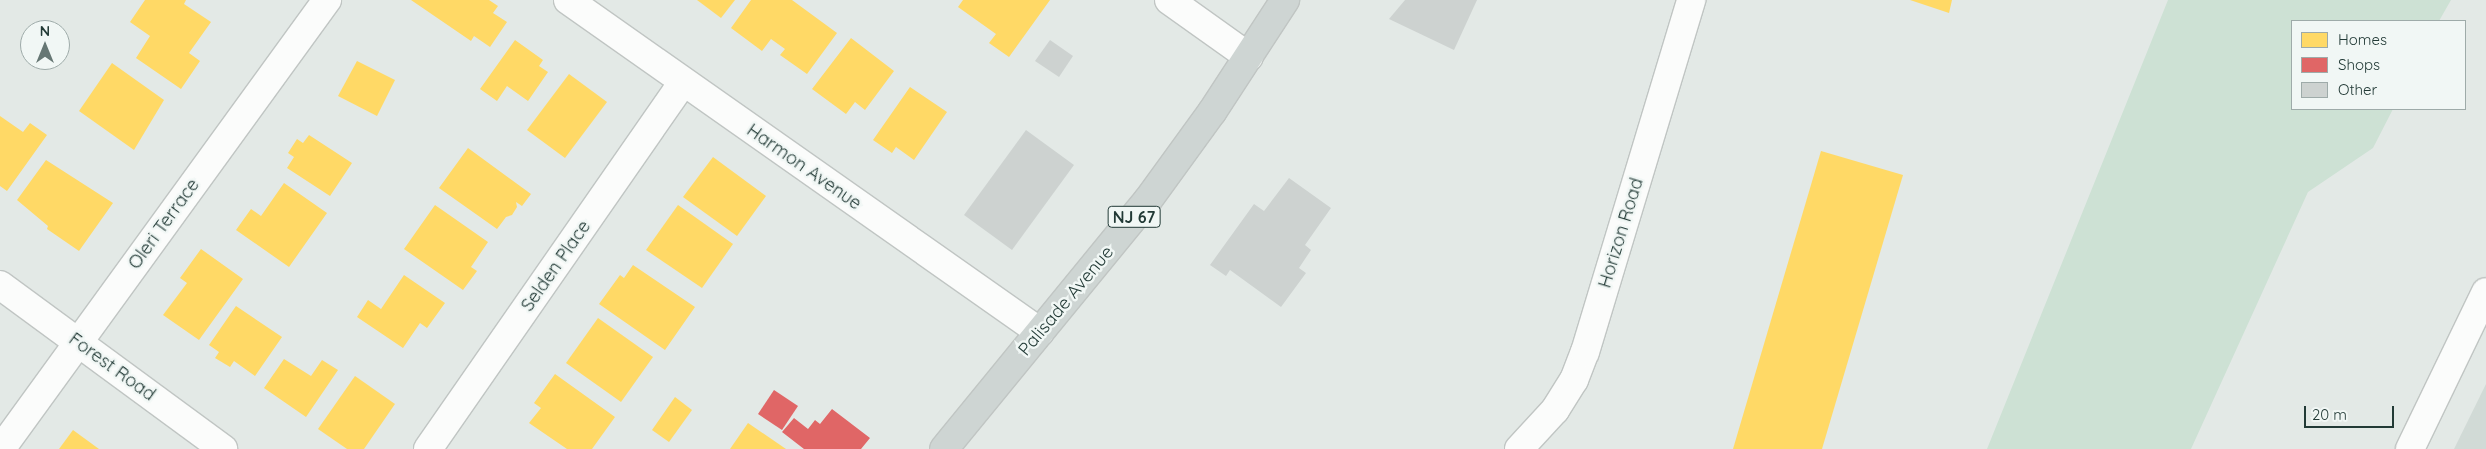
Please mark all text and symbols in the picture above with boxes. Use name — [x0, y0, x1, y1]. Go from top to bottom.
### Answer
north arrow — [20, 20, 70, 70]
legend — [2291, 20, 2466, 110]
text: N — [40, 22, 50, 40]
text: Homes — [2338, 30, 2387, 49]
text: Shops — [2338, 55, 2380, 74]
text: Other — [2338, 80, 2377, 99]
street label: Harmon Avenue — [743, 119, 865, 215]
street label: Oleri Terrace — [124, 175, 204, 273]
street label: Horizon Road — [1594, 175, 1648, 291]
road number: NJ 67 — [1106, 203, 1162, 230]
street label: Selden Place — [517, 216, 595, 316]
street label: Palisade Avenue — [1014, 242, 1118, 360]
street label: Forest Road — [65, 328, 159, 406]
scale bar — [2306, 396, 2396, 428]
text: 20 m — [2312, 405, 2347, 424]

